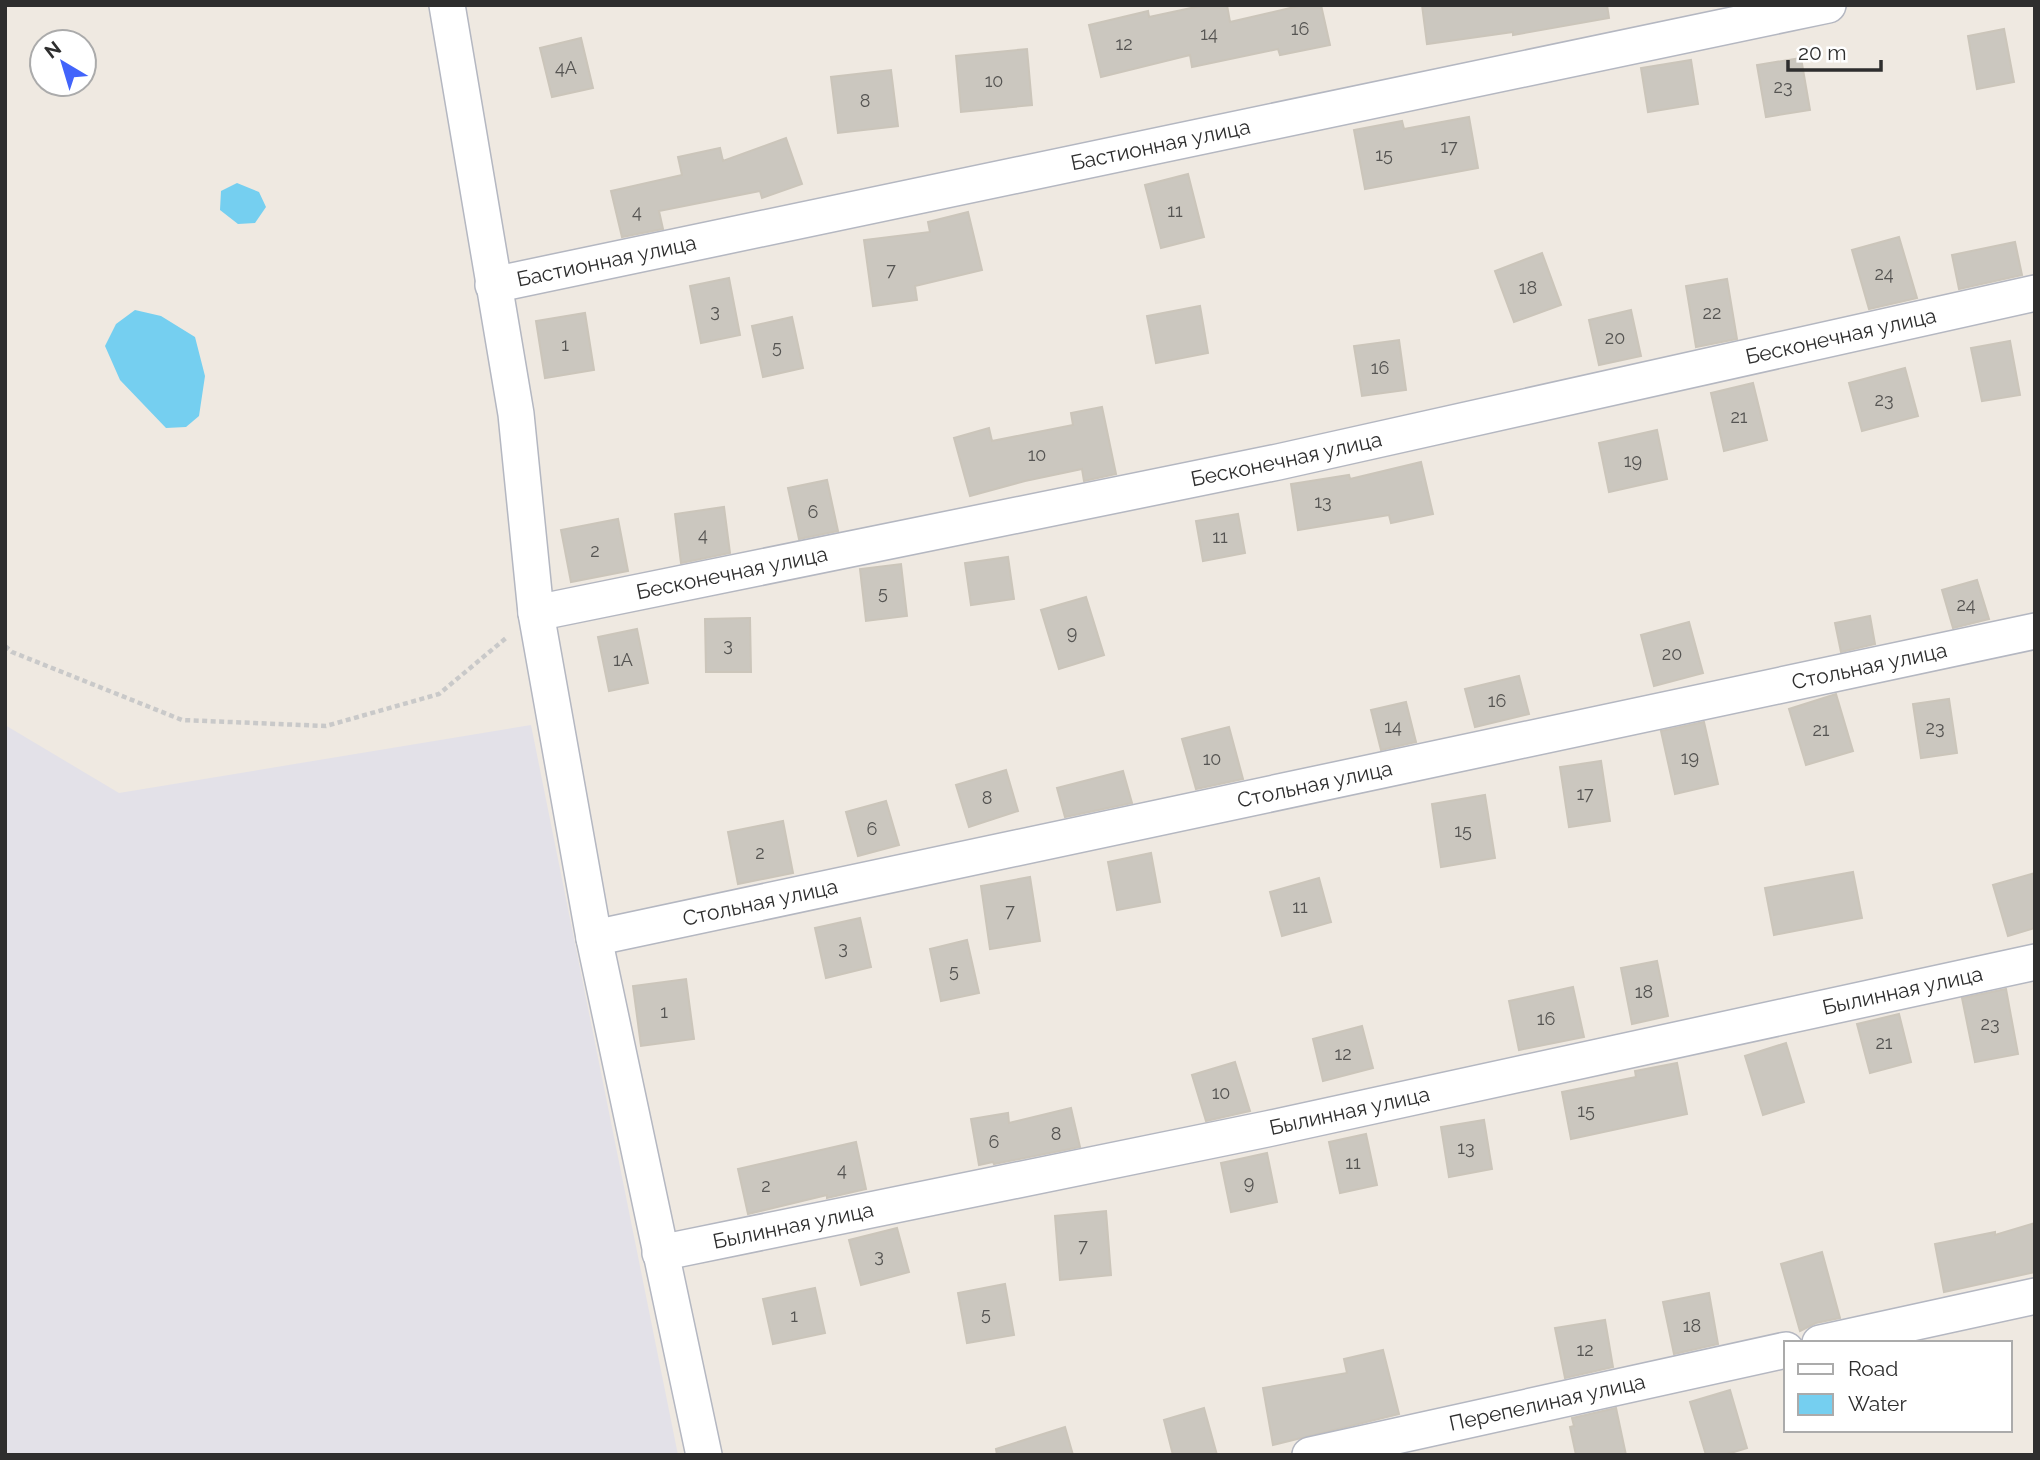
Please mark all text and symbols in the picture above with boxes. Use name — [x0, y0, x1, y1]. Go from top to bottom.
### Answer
house number: 16 — [1291, 18, 1309, 39]
house number: 14 — [1200, 23, 1218, 44]
north arrow — [28, 28, 98, 98]
scale bar — [1788, 28, 1881, 72]
house number: 12 — [1115, 33, 1133, 54]
text: N — [40, 36, 65, 63]
text: 20 m — [1798, 40, 1846, 65]
house number: 4А — [555, 57, 577, 78]
house number: 10 — [985, 70, 1003, 91]
house number: 23 — [1774, 76, 1793, 97]
house number: 8 — [860, 90, 870, 111]
street label: Бастионная улица — [1068, 114, 1252, 176]
house number: 17 — [1440, 136, 1458, 157]
house number: 15 — [1375, 144, 1393, 165]
house number: 11 — [1167, 200, 1183, 221]
house number: 4 — [632, 201, 642, 222]
street label: Бастионная улица — [514, 230, 698, 292]
house number: 7 — [886, 259, 896, 280]
house number: 24 — [1874, 263, 1894, 284]
house number: 18 — [1519, 277, 1537, 298]
house number: 3 — [710, 300, 720, 321]
house number: 22 — [1703, 302, 1721, 323]
street label: Бесконечная улица — [1743, 302, 1939, 369]
house number: 20 — [1605, 327, 1625, 348]
house number: 1 — [561, 334, 569, 355]
house number: 5 — [772, 336, 782, 357]
house number: 16 — [1371, 357, 1389, 378]
house number: 23 — [1875, 389, 1894, 410]
house number: 21 — [1730, 406, 1748, 427]
street label: Бесконечная улица — [1189, 426, 1384, 491]
house number: 10 — [1028, 444, 1046, 465]
house number: 19 — [1624, 450, 1642, 471]
house number: 13 — [1314, 491, 1332, 512]
house number: 6 — [808, 501, 819, 522]
house number: 4 — [698, 524, 708, 545]
house number: 11 — [1212, 526, 1228, 547]
house number: 2 — [590, 540, 600, 561]
street label: Бесконечная улица — [634, 541, 830, 604]
house number: 5 — [878, 582, 888, 603]
house number: 24 — [1956, 594, 1976, 615]
house number: 9 — [1067, 622, 1077, 643]
house number: 3 — [723, 634, 733, 655]
street label: Стольная улица — [1789, 637, 1949, 694]
house number: 20 — [1662, 643, 1682, 664]
house number: 1А — [613, 649, 633, 670]
house number: 16 — [1488, 690, 1506, 711]
house number: 14 — [1384, 716, 1402, 737]
house number: 23 — [1926, 717, 1945, 738]
house number: 21 — [1812, 719, 1830, 740]
house number: 19 — [1681, 747, 1699, 768]
house number: 10 — [1203, 748, 1221, 769]
street label: Стольная улица — [1235, 755, 1395, 813]
house number: 17 — [1576, 783, 1594, 804]
house number: 8 — [982, 787, 992, 808]
house number: 6 — [867, 818, 878, 839]
house number: 15 — [1454, 820, 1472, 841]
house number: 2 — [755, 842, 765, 863]
street label: Стольная улица — [680, 873, 840, 931]
house number: 11 — [1292, 896, 1308, 917]
house number: 7 — [1005, 900, 1015, 921]
house number: 3 — [838, 937, 848, 958]
house number: 5 — [949, 960, 959, 981]
street label: Былинная улица — [1820, 961, 1985, 1020]
house number: 18 — [1635, 981, 1653, 1002]
house number: 1 — [660, 1001, 668, 1022]
house number: 16 — [1537, 1008, 1555, 1029]
house number: 23 — [1981, 1013, 2000, 1034]
house number: 21 — [1875, 1032, 1893, 1053]
house number: 12 — [1334, 1043, 1352, 1064]
street label: Былинная улица — [1267, 1081, 1432, 1140]
house number: 10 — [1212, 1082, 1230, 1103]
house number: 15 — [1577, 1100, 1595, 1121]
house number: 8 — [1051, 1123, 1061, 1144]
house number: 6 — [989, 1131, 1000, 1152]
house number: 13 — [1457, 1137, 1475, 1158]
house number: 11 — [1345, 1152, 1361, 1173]
house number: 4 — [837, 1159, 847, 1180]
house number: 9 — [1244, 1172, 1254, 1193]
house number: 2 — [761, 1175, 771, 1196]
street label: Былинная улица — [711, 1197, 876, 1254]
house number: 7 — [1078, 1235, 1088, 1256]
house number: 3 — [874, 1245, 884, 1266]
house number: 5 — [981, 1303, 991, 1324]
house number: 1 — [790, 1305, 798, 1326]
house number: 18 — [1683, 1315, 1701, 1336]
house number: 12 — [1576, 1339, 1594, 1360]
legend — [1784, 1341, 2012, 1432]
text: Road — [1848, 1356, 1898, 1381]
street label: Перепелиная улица — [1447, 1368, 1648, 1436]
text: Water — [1848, 1391, 1907, 1416]

